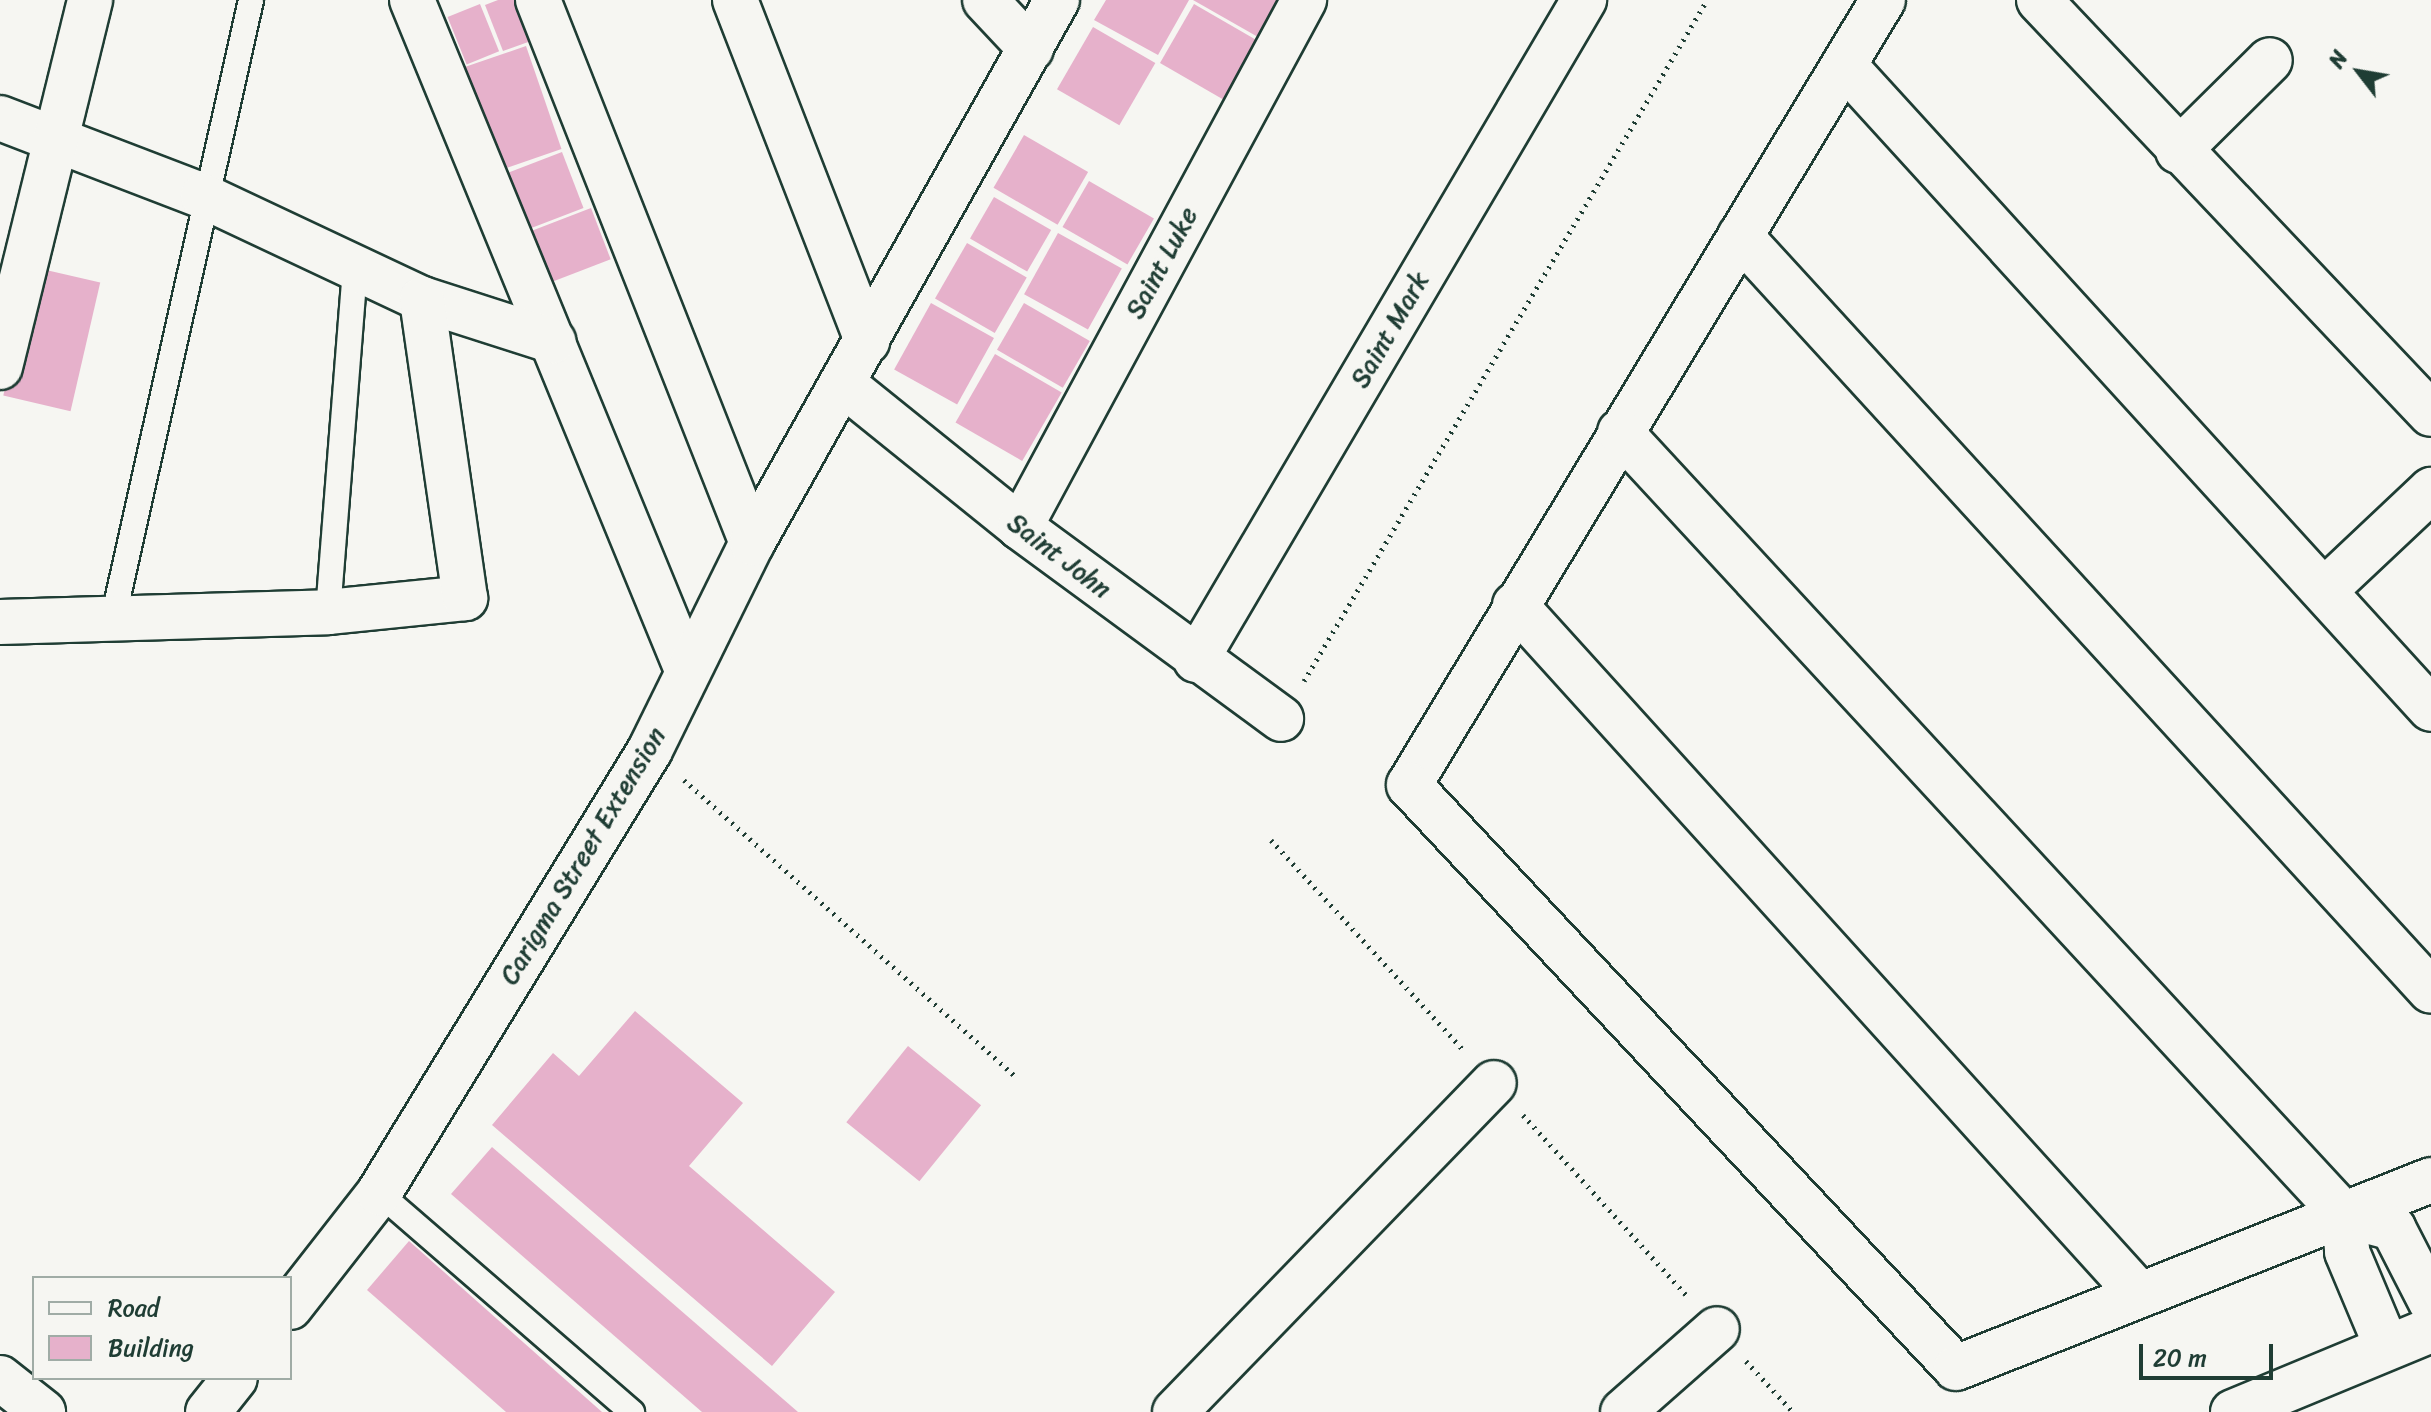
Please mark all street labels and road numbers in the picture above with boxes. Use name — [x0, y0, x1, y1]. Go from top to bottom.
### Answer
street label: Saint Luke — [1120, 202, 1204, 324]
street label: Saint Mark — [1345, 267, 1435, 393]
street label: Saint John — [1001, 507, 1117, 605]
street label: Carigma Street Extension — [494, 722, 672, 990]

